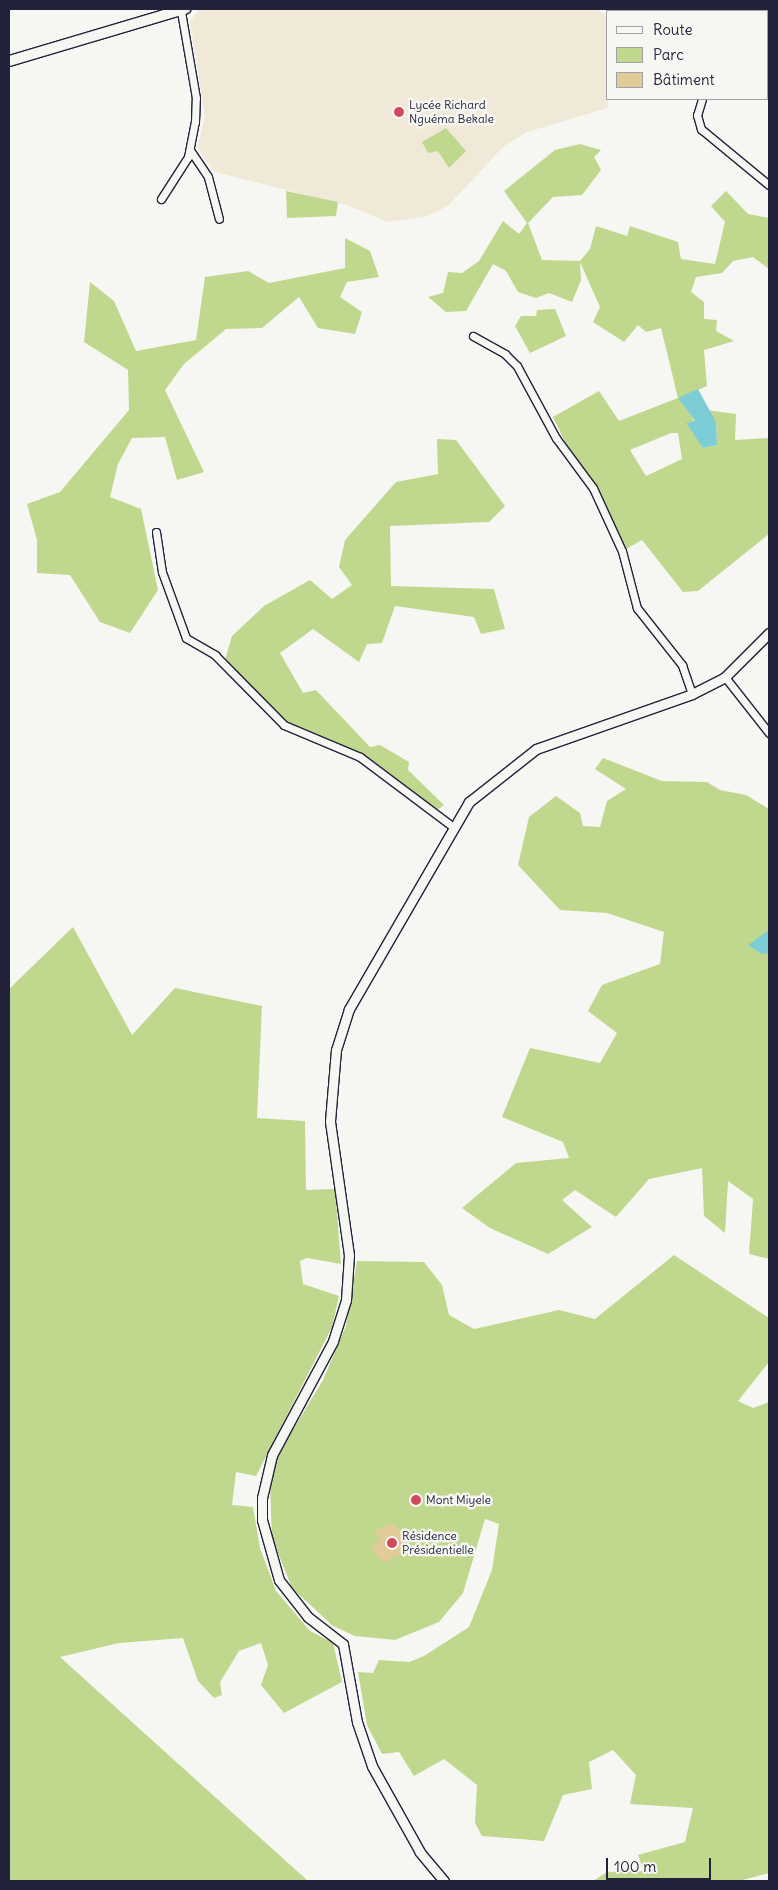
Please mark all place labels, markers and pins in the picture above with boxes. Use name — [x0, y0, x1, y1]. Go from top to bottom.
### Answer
place label: Lycée Richard Nguéma Bekale — [409, 98, 494, 126]
marker: Lycée Richard Nguéma Bekale — [393, 106, 405, 118]
place label: Mont Miyele — [426, 1493, 491, 1507]
marker: Mont Miyele — [410, 1494, 422, 1506]
place label: Résidence Présidentielle — [402, 1529, 474, 1557]
marker: Résidence Présidentielle — [386, 1537, 398, 1549]

